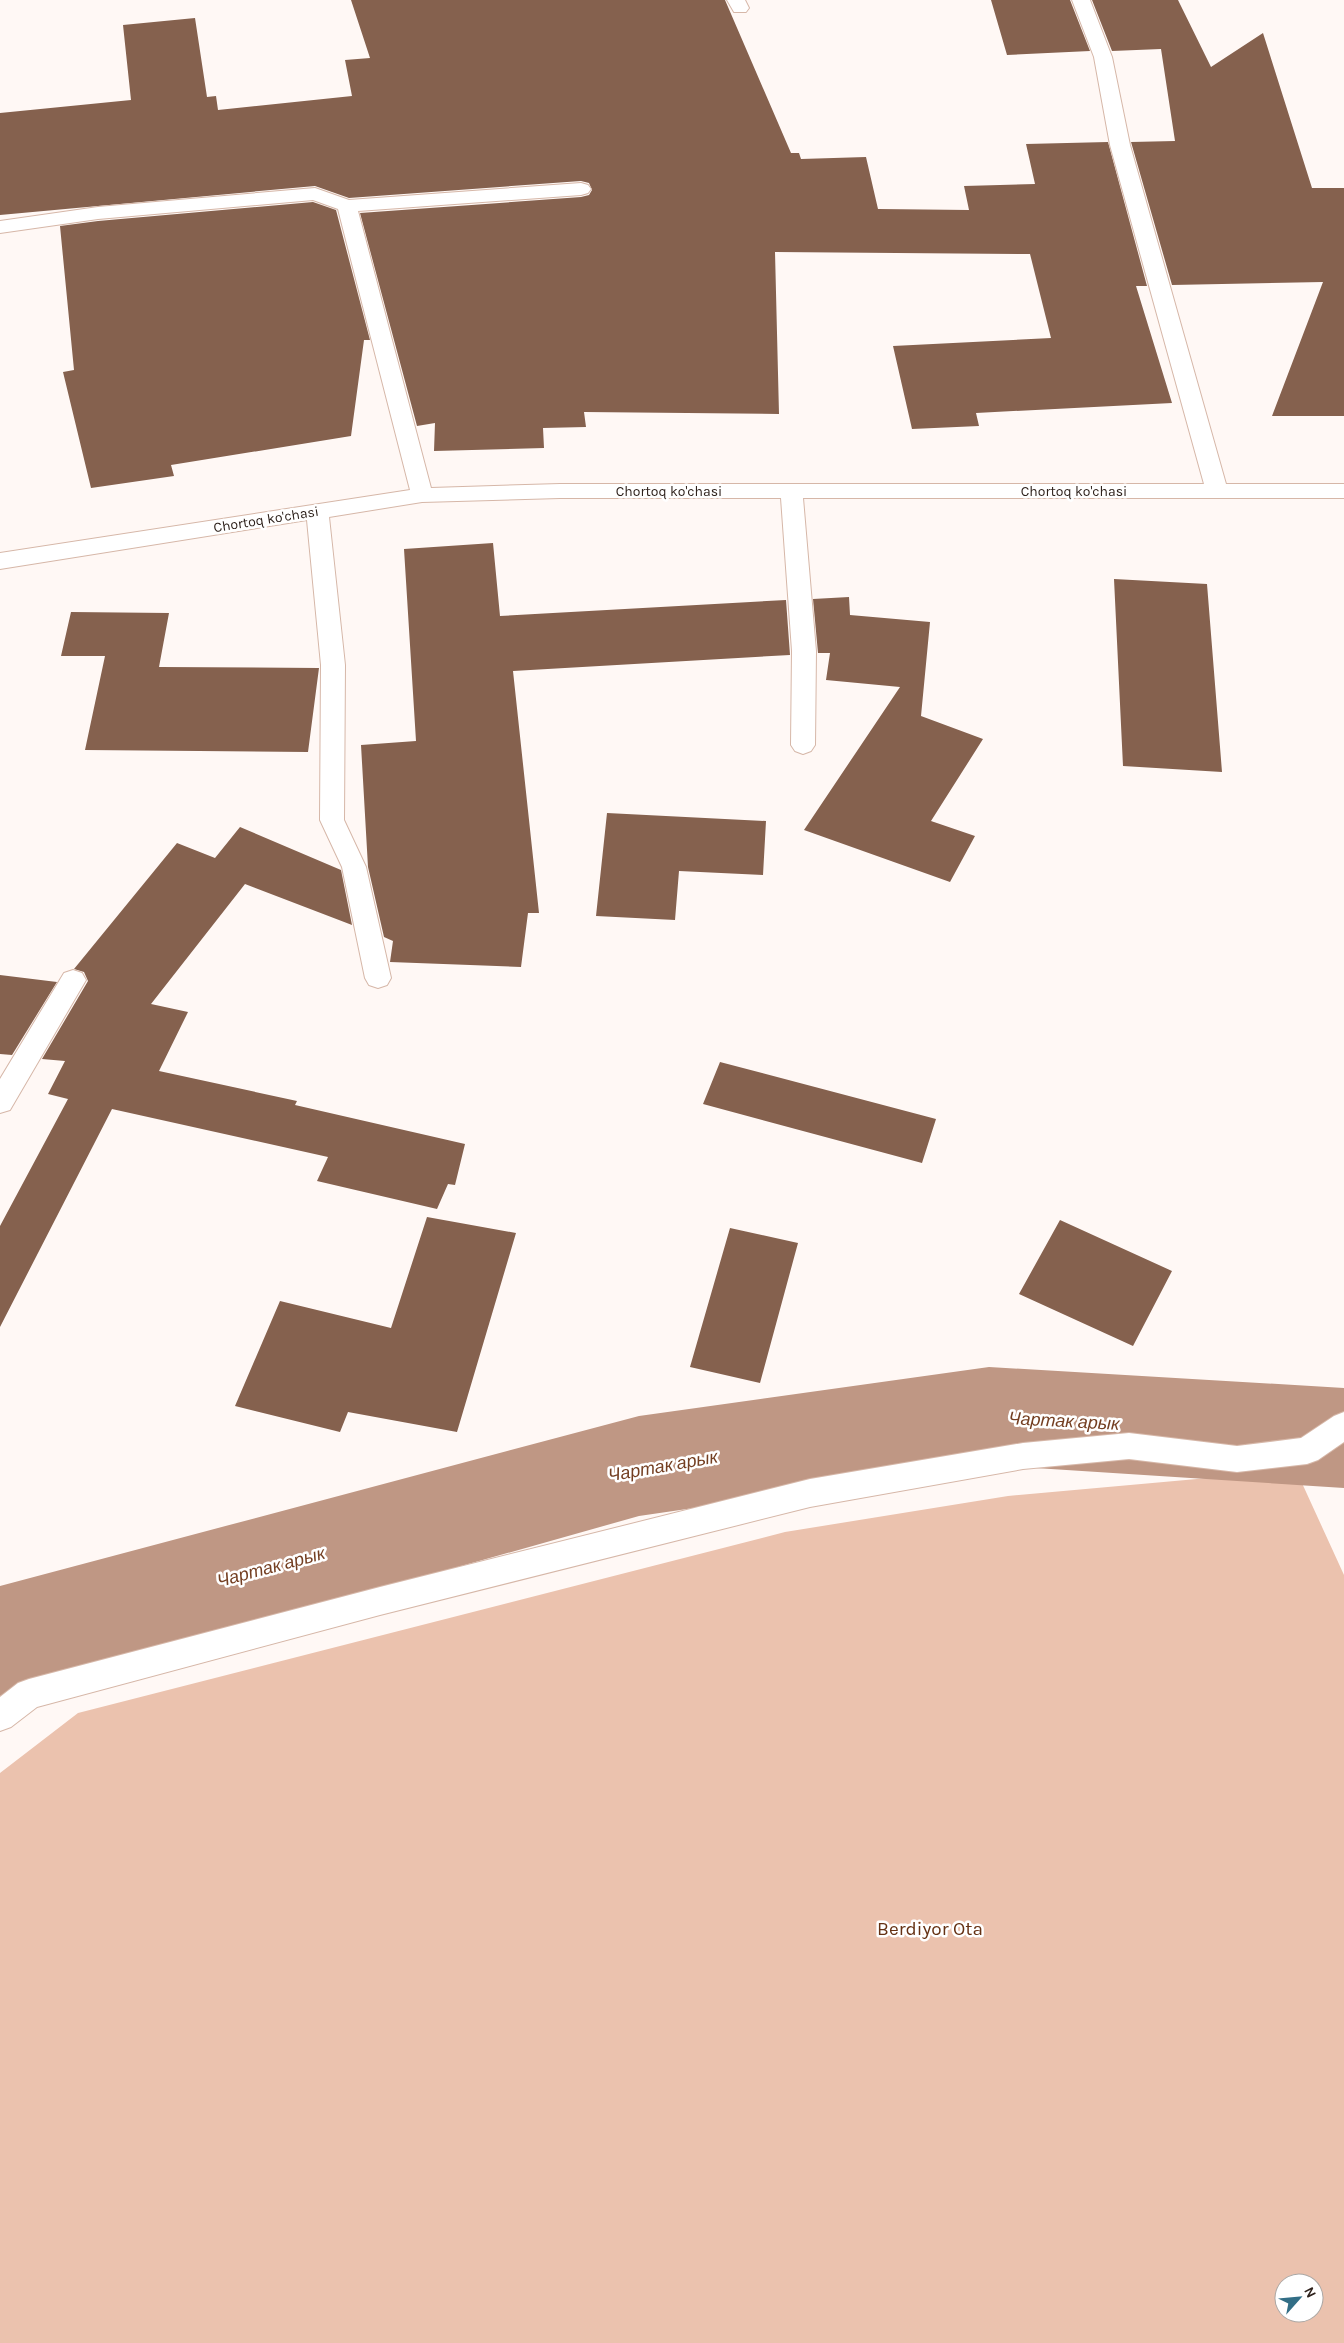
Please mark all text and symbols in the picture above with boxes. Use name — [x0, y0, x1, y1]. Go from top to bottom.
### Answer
street label: Chortoq ko'chasi — [616, 483, 722, 500]
street label: Chortoq ko'chasi — [1021, 483, 1127, 500]
street label: Chortoq ko'chasi — [212, 503, 320, 536]
water label: Чартак арык — [1008, 1407, 1122, 1435]
water label: Чартак арык — [606, 1445, 721, 1486]
water label: Чартак арык — [215, 1542, 329, 1592]
park label: Berdiyor Ota — [877, 1918, 983, 1940]
north arrow — [1274, 2273, 1324, 2323]
text: N — [1300, 2284, 1320, 2301]

